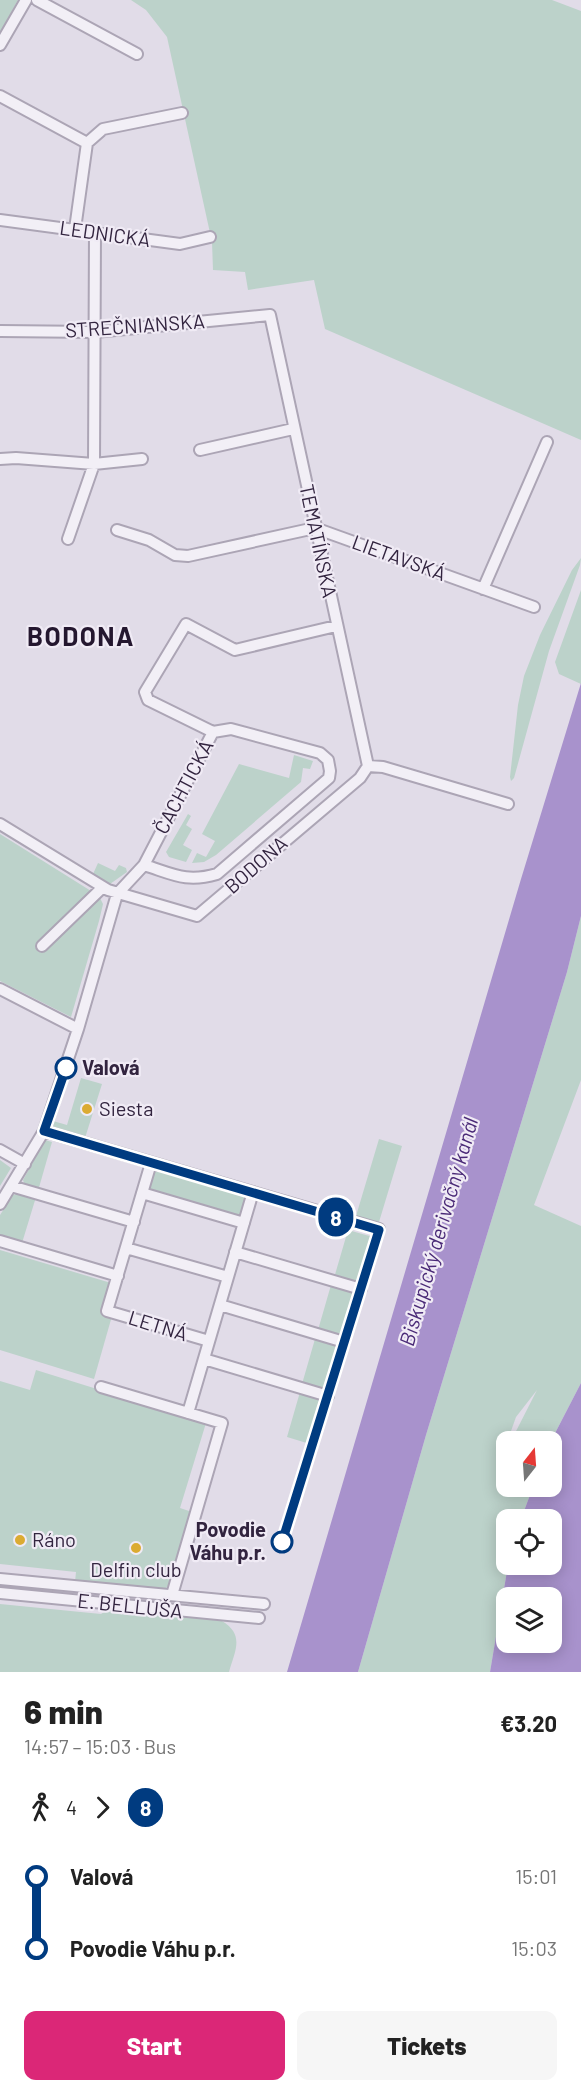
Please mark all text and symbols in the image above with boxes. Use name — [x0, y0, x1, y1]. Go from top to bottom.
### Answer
street label: LEDNICKÁ — [58, 215, 152, 251]
street label: STREČNIANSKA — [64, 308, 206, 342]
street label: TEMATÍNSKA — [295, 482, 343, 600]
street label: LIETAVSKÁ — [349, 529, 450, 585]
district label: BODONA — [27, 620, 135, 651]
street label: ČACHTICKÁ — [148, 735, 218, 838]
street label: BODONA — [219, 830, 292, 898]
place label: Valová — [82, 1055, 140, 1079]
marker: Valová — [55, 1057, 77, 1079]
place label: Siesta — [99, 1096, 153, 1120]
marker: Siesta — [80, 1102, 94, 1116]
water label: Biskupický derivačný kanál — [393, 1114, 482, 1349]
line badge: 8 — [316, 1198, 356, 1236]
text: 8 — [330, 1205, 342, 1230]
street label: LETNÁ — [126, 1305, 191, 1345]
north arrow — [496, 1431, 562, 1497]
map controls — [496, 1431, 562, 1653]
button: locate — [496, 1509, 562, 1575]
place label: Povodie Váhu p.r. — [190, 1517, 266, 1564]
place label: Ráno — [32, 1527, 76, 1551]
marker: Povodie Váhu p.r. — [271, 1531, 293, 1553]
marker: Ráno — [13, 1533, 27, 1547]
marker: Delfin club — [129, 1541, 143, 1555]
place label: Delfin club — [90, 1557, 182, 1581]
button: layers — [496, 1587, 562, 1653]
street label: E. BELLUŠA — [76, 1588, 184, 1622]
text: 6 min — [24, 1691, 103, 1731]
text: €3.20 — [500, 1710, 557, 1736]
text: 14:57 – 15:03 · Bus — [24, 1734, 176, 1758]
icon: walk — [24, 1791, 57, 1824]
icon: forward — [86, 1791, 119, 1824]
text: 4 — [66, 1795, 77, 1819]
text: 8 — [140, 1795, 151, 1820]
text: Valová — [70, 1863, 133, 1889]
text: 15:01 — [515, 1864, 557, 1888]
text: Povodie Váhu p.r. — [70, 1935, 236, 1961]
text: 15:03 — [511, 1936, 557, 1960]
button: Start — [24, 2011, 285, 2080]
button: Tickets — [297, 2011, 557, 2080]

